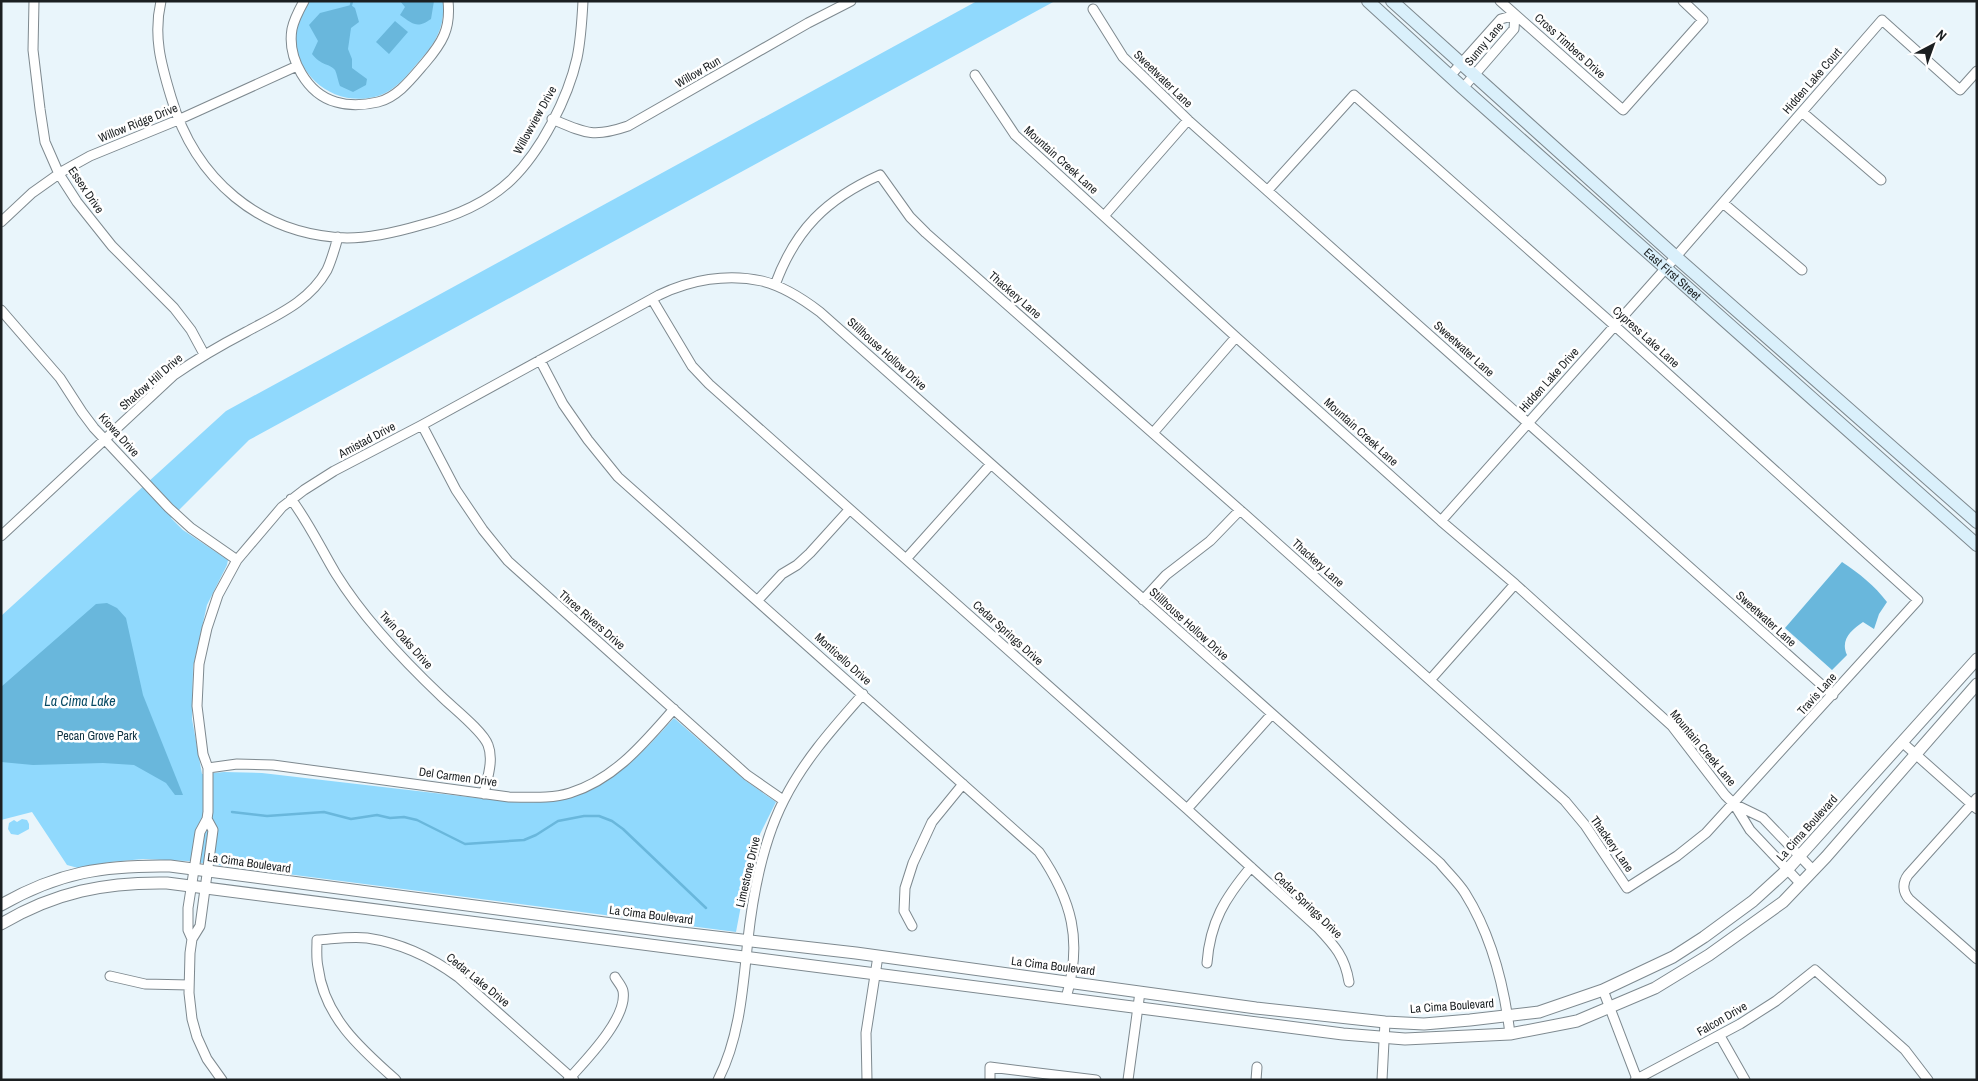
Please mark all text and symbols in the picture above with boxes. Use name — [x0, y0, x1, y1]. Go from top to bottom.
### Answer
street label: Cross Timbers Drive — [1531, 10, 1609, 82]
street label: Sunny Lane — [1461, 19, 1507, 69]
north arrow — [1908, 20, 1958, 70]
text: N — [1932, 26, 1951, 45]
street label: Hidden Lake Court — [1779, 44, 1845, 117]
street label: Sweetwater Lane — [1130, 47, 1196, 111]
street label: Willow Run — [672, 53, 724, 91]
street label: Willowview Drive — [510, 83, 560, 157]
street label: Willow Ridge Drive — [96, 100, 180, 146]
street label: Mountain Creek Lane — [1020, 122, 1102, 198]
street label: Essex Drive — [65, 164, 107, 216]
street label: East First Street — [1640, 245, 1705, 304]
street label: Thackery Lane — [985, 268, 1045, 322]
street label: Cypress Lake Lane — [1609, 303, 1683, 371]
street label: Stillhouse Hollow Drive — [844, 314, 930, 394]
street label: Sweetwater Lane — [1430, 318, 1498, 380]
street label: Hidden Lake Drive — [1516, 344, 1582, 416]
street label: Shadow Hill Drive — [116, 350, 186, 414]
street label: Mountain Creek Lane — [1320, 394, 1402, 470]
street label: Kiowa Drive — [95, 410, 143, 460]
street label: Amistad Drive — [335, 418, 398, 462]
street label: Thackery Lane — [1288, 535, 1348, 591]
street label: Stillhouse Hollow Drive — [1146, 584, 1232, 664]
street label: Three Rivers Drive — [555, 587, 629, 653]
street label: Sweetwater Lane — [1732, 588, 1800, 650]
street label: Cedar Springs Drive — [969, 597, 1047, 669]
street label: Twin Oaks Drive — [376, 608, 436, 672]
street label: Monticello Drive — [811, 629, 875, 689]
street label: Travis Lane — [1794, 669, 1840, 719]
water label: La Cima Lake — [44, 692, 116, 710]
street label: Mountain Creek Lane — [1666, 707, 1740, 789]
park label: Pecan Grove Park — [57, 728, 137, 744]
street label: Del Carmen Drive — [418, 764, 498, 790]
street label: La Cima Boulevard — [1773, 791, 1841, 865]
street label: Thackery Lane — [1587, 813, 1637, 875]
street label: Limestone Drive — [732, 835, 764, 909]
street label: La Cima Boulevard — [206, 849, 292, 877]
street label: Cedar Springs Drive — [1270, 868, 1346, 942]
street label: La Cima Boulevard — [608, 902, 694, 928]
street label: Cedar Lake Drive — [443, 950, 513, 1010]
street label: La Cima Boulevard — [1010, 953, 1096, 979]
street label: La Cima Boulevard — [1409, 995, 1495, 1017]
street label: Falcon Drive — [1694, 998, 1750, 1040]

